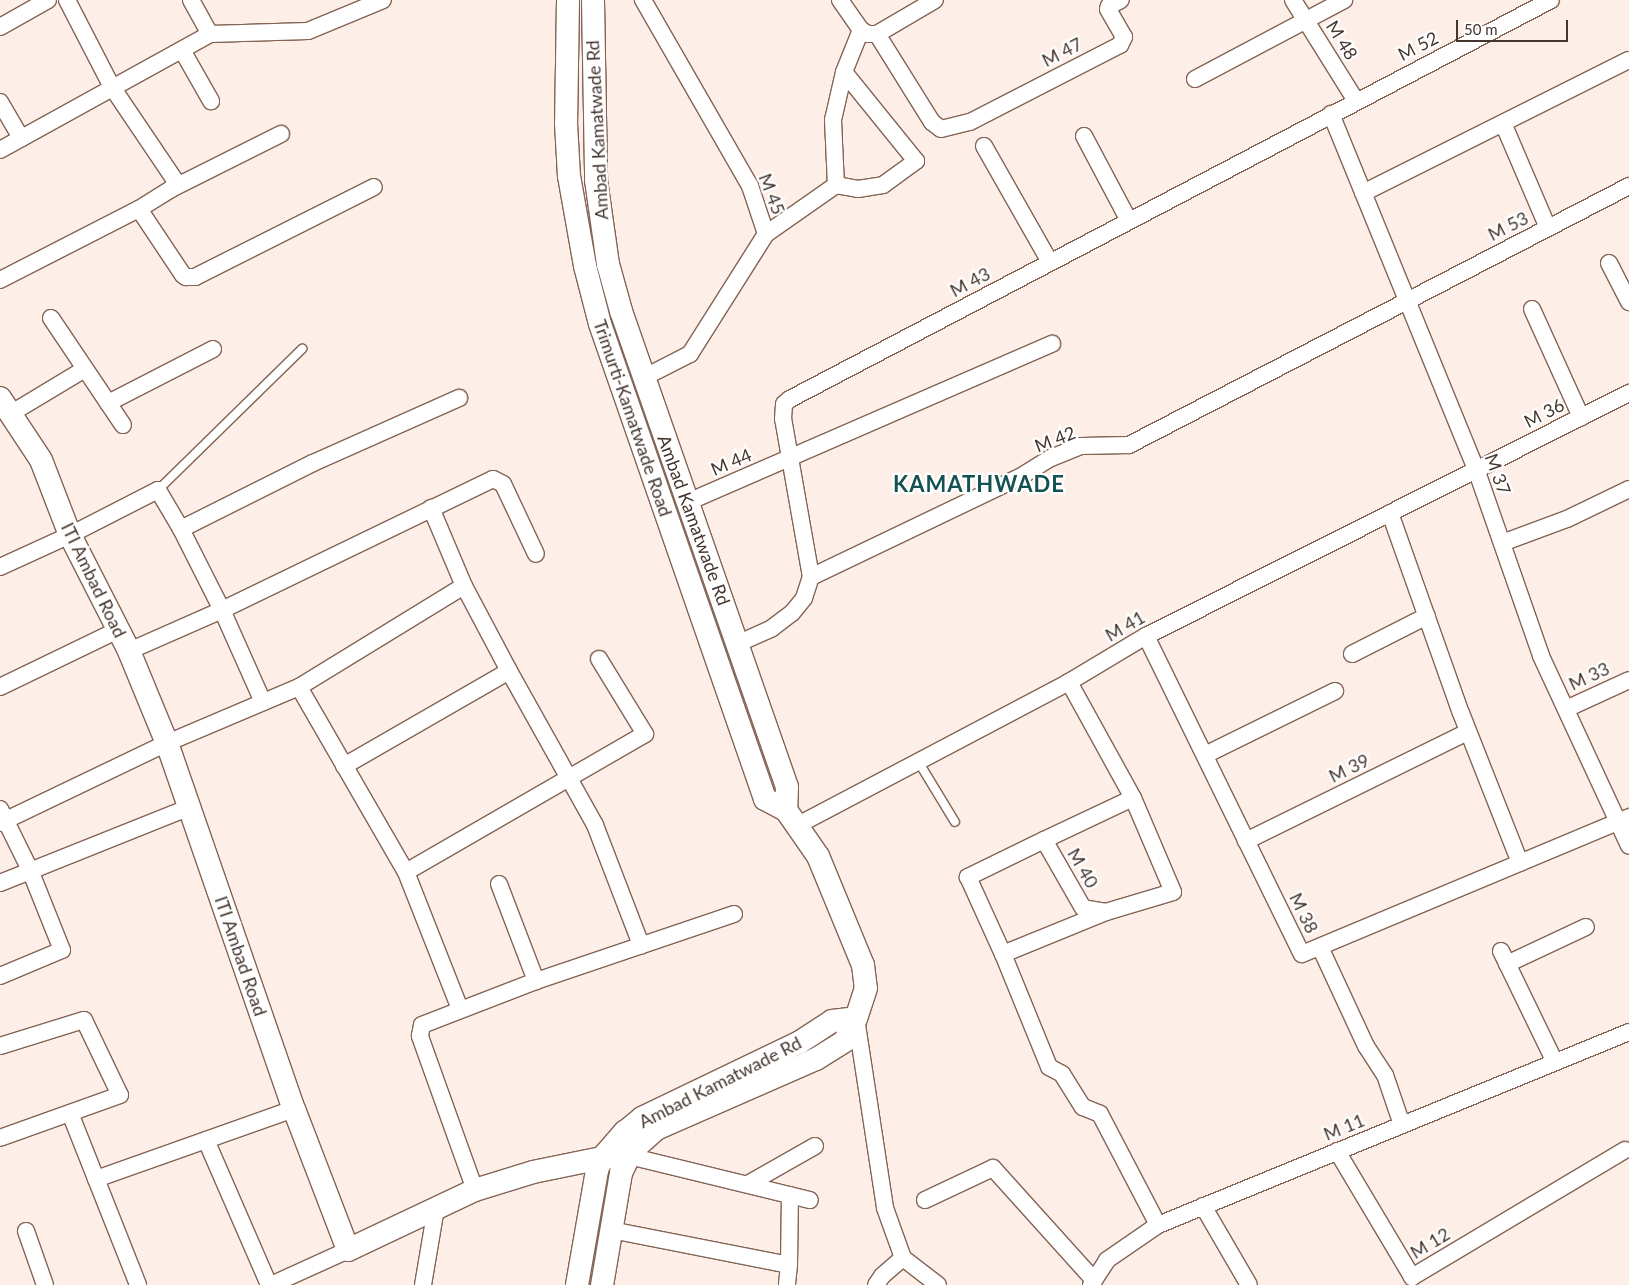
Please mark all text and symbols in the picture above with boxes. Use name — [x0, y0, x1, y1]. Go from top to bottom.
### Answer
scale bar — [1459, 10, 1572, 42]
street label: M 48 — [1322, 16, 1362, 64]
text: 50 m — [1464, 20, 1498, 38]
street label: M 52 — [1394, 27, 1442, 65]
street label: M 47 — [1038, 33, 1086, 71]
street label: Ambad Kamatwade Rd — [582, 40, 612, 220]
street label: M 45 — [754, 170, 790, 218]
street label: M 53 — [1484, 207, 1532, 245]
street label: M 43 — [946, 263, 994, 301]
street label: Trimurti-Kamatwade Road — [589, 317, 677, 519]
street label: M 36 — [1520, 394, 1568, 432]
street label: M 42 — [1031, 421, 1079, 457]
street label: Ambad Kamatwade Rd — [653, 432, 735, 608]
street label: M 44 — [707, 444, 755, 480]
street label: M 37 — [1481, 450, 1515, 498]
district label: KAMATHWADE — [892, 471, 1066, 497]
street label: ITI Ambad Road — [57, 519, 131, 641]
street label: M 41 — [1101, 606, 1149, 646]
street label: M 33 — [1565, 657, 1613, 695]
street label: M 39 — [1325, 749, 1373, 787]
street label: M 40 — [1063, 844, 1103, 892]
street label: M 38 — [1285, 889, 1323, 937]
street label: ITI Ambad Road — [210, 893, 272, 1019]
street label: Ambad Kamatwade Rd — [635, 1032, 805, 1132]
street label: M 11 — [1320, 1109, 1368, 1145]
street label: M 12 — [1406, 1223, 1454, 1263]

